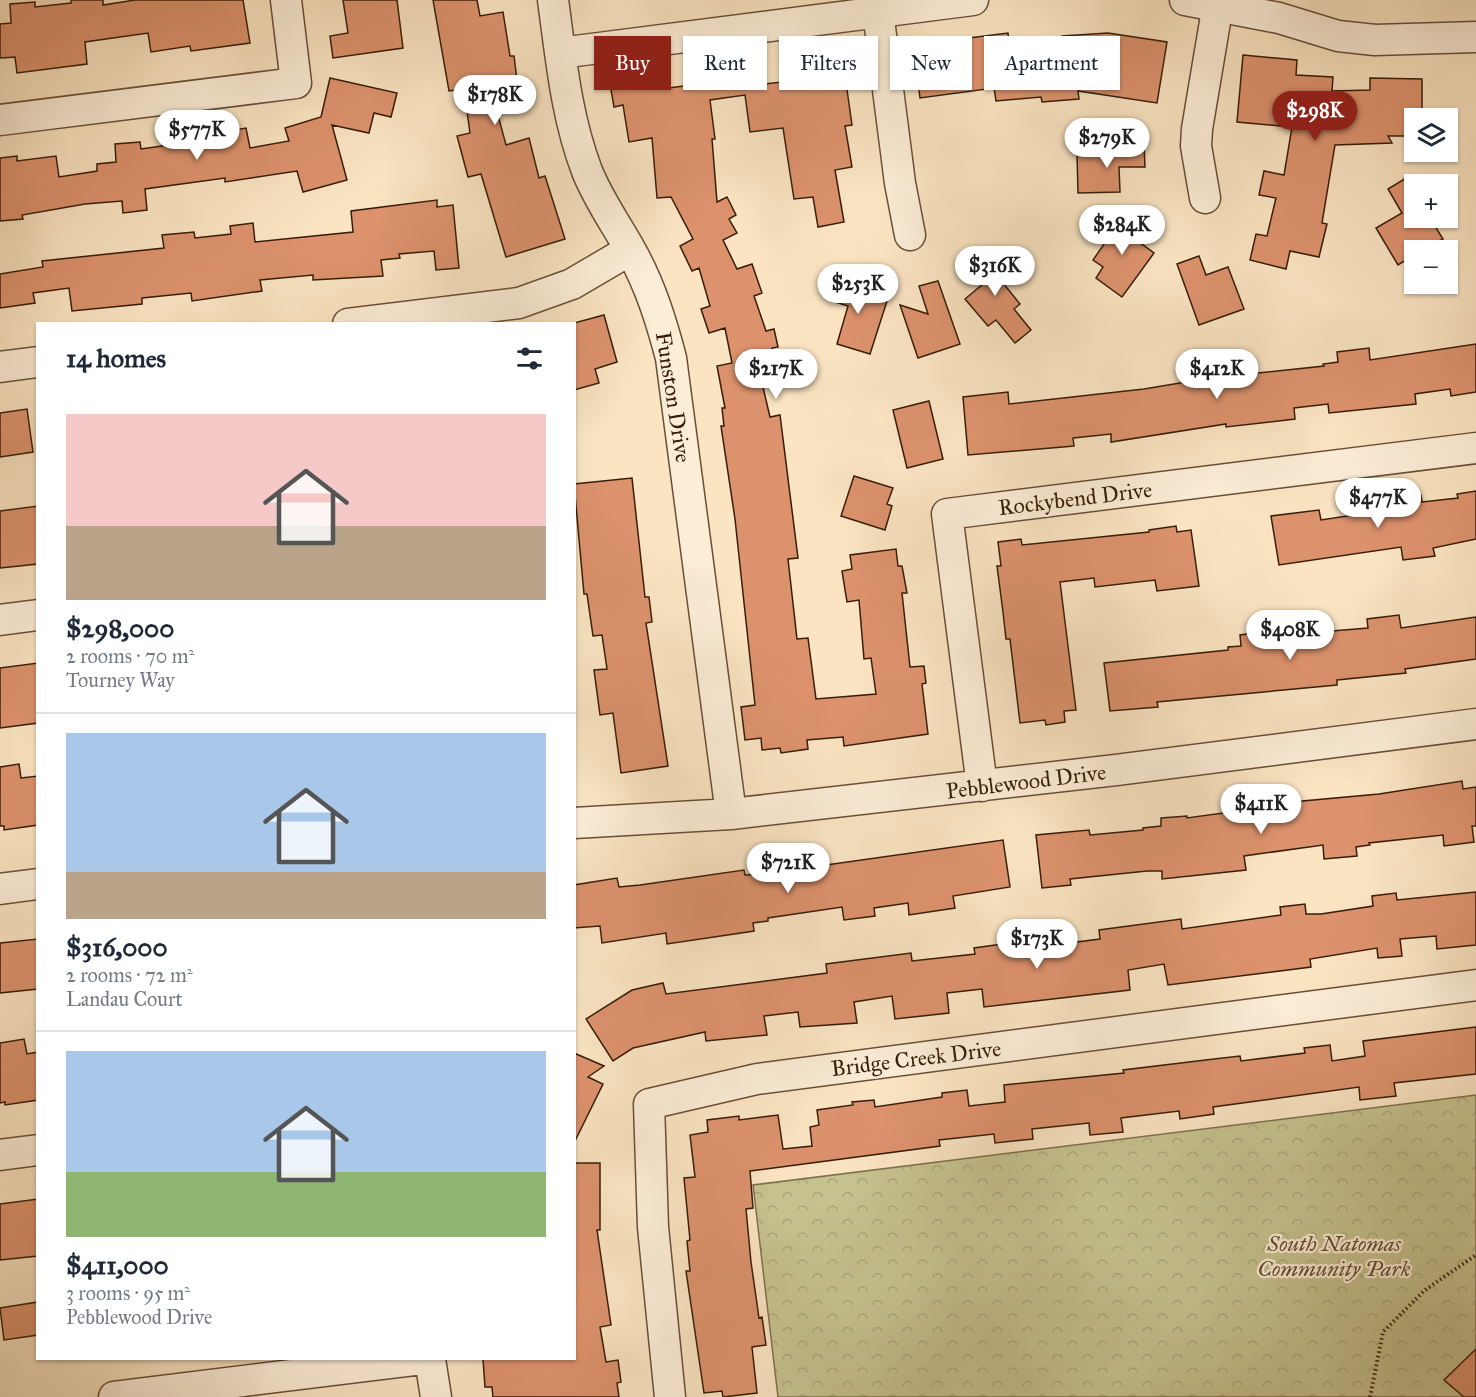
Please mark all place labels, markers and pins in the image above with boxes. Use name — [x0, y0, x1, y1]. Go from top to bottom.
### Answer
pin: $178K — [453, 75, 537, 126]
pin: $298K — [1273, 91, 1357, 142]
pin: $577K — [155, 110, 239, 161]
pin: $279K — [1065, 118, 1149, 169]
pin: $284K — [1080, 205, 1164, 256]
pin: $316K — [953, 246, 1037, 297]
pin: $253K — [816, 264, 900, 315]
pin: $217K — [734, 349, 818, 400]
pin: $412K — [1175, 349, 1259, 400]
pin: $477K — [1336, 478, 1420, 529]
pin: $408K — [1248, 610, 1332, 661]
pin: $411K — [1219, 784, 1303, 835]
pin: $721K — [746, 843, 830, 894]
pin: $173K — [995, 919, 1079, 970]

